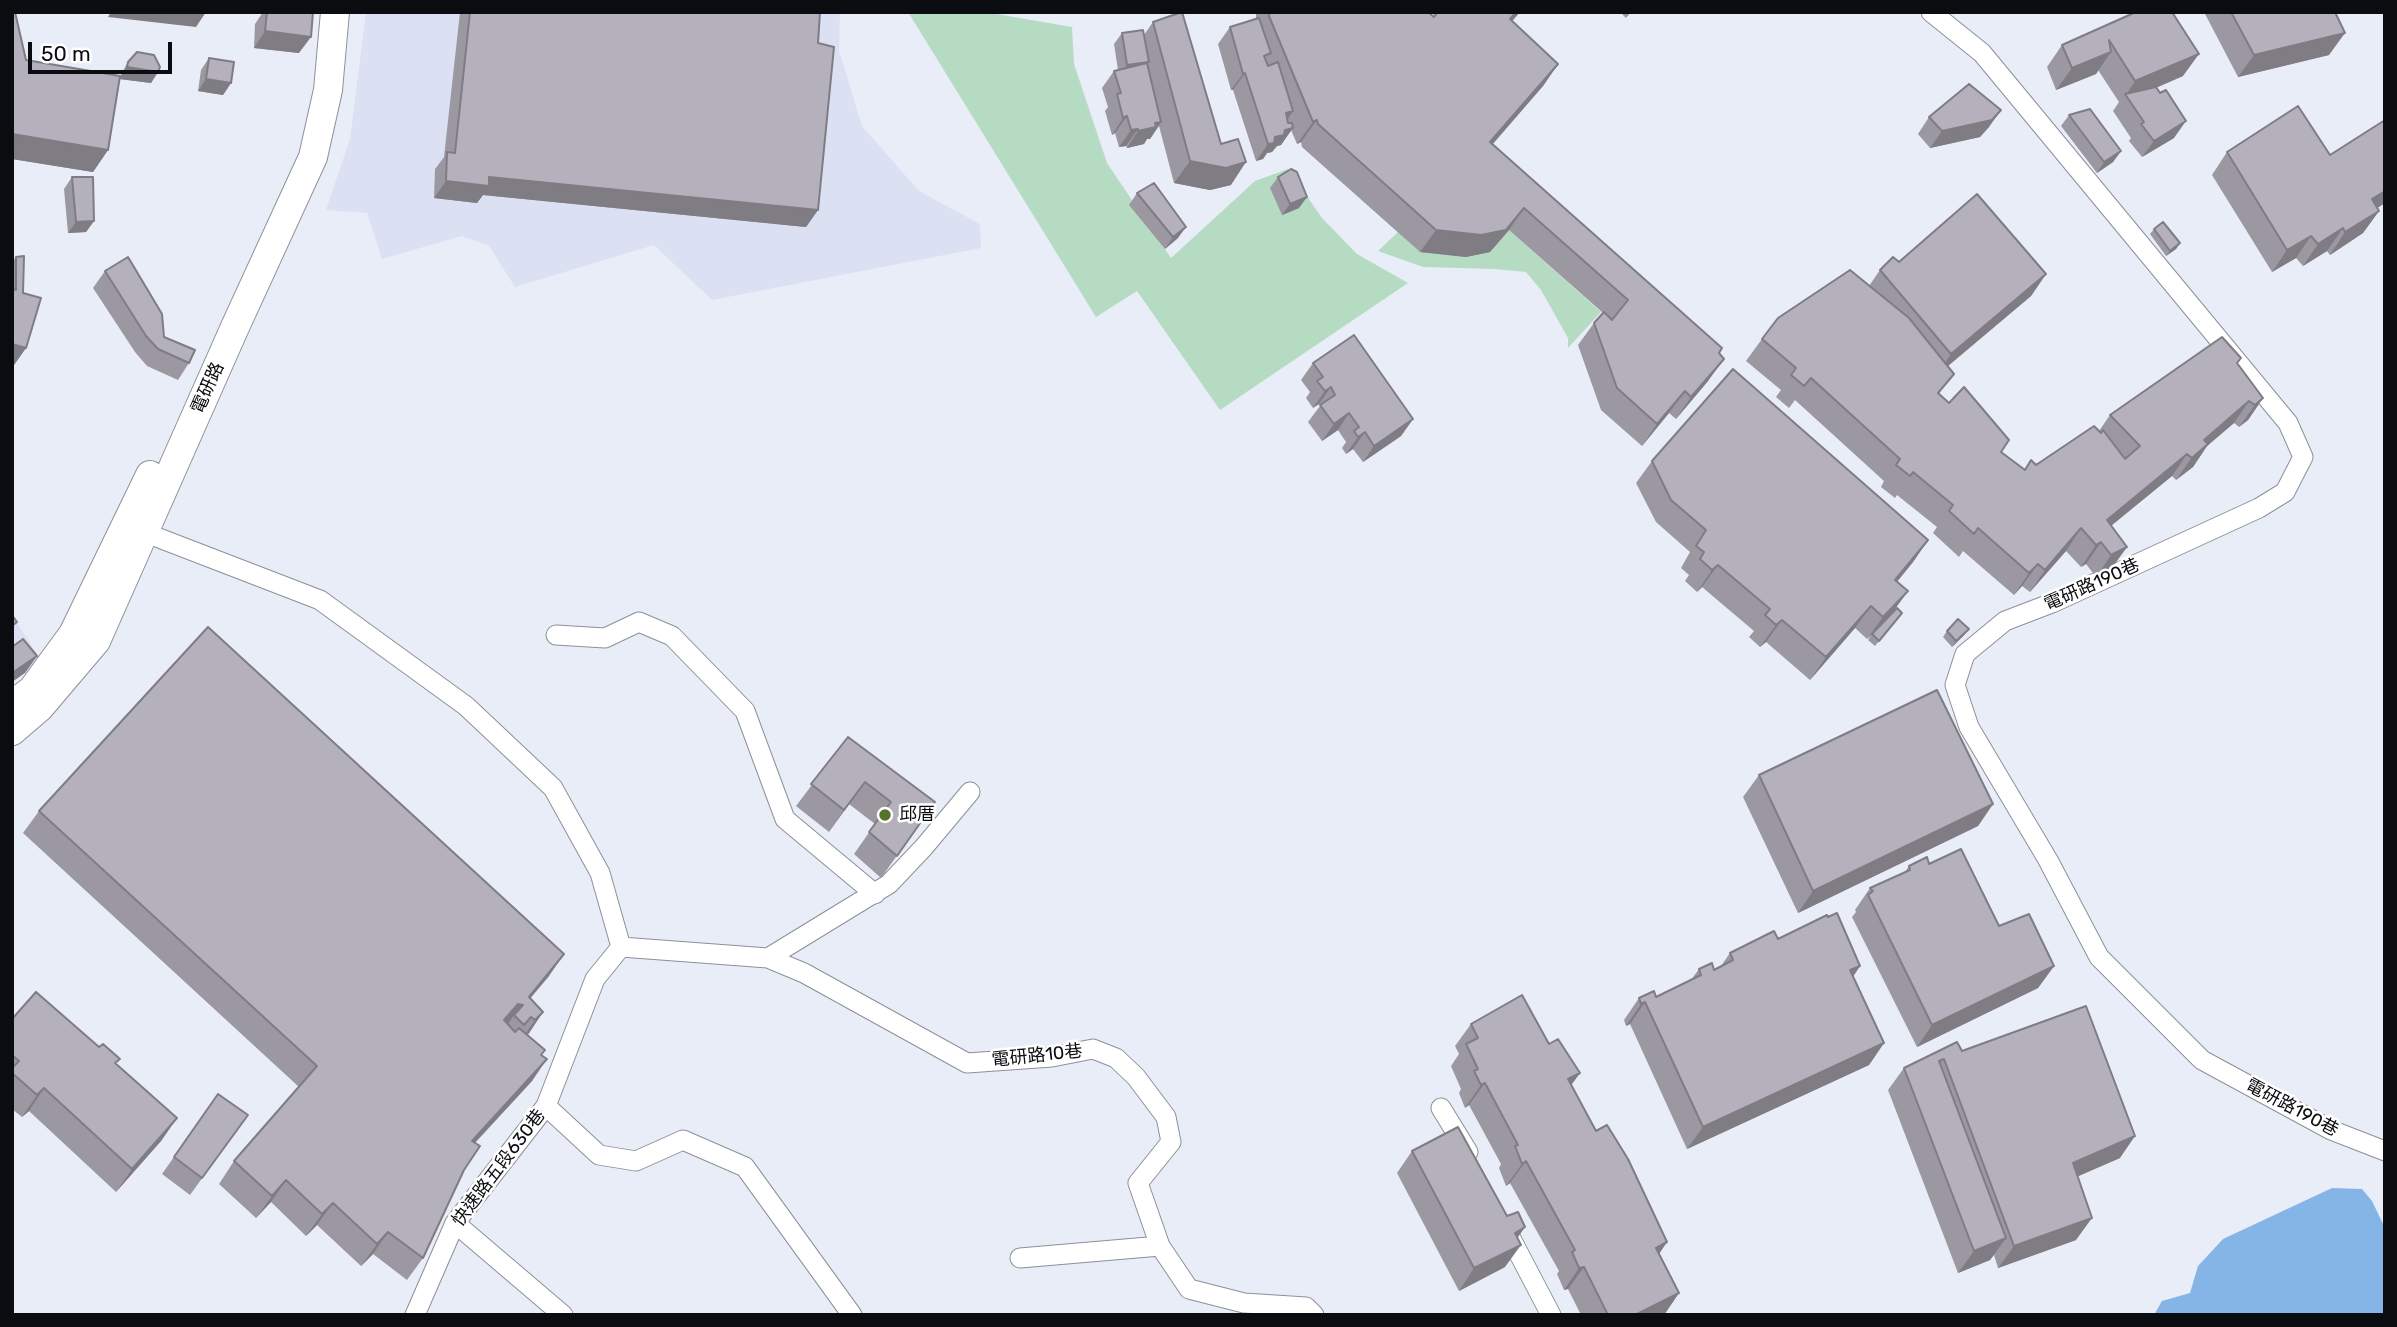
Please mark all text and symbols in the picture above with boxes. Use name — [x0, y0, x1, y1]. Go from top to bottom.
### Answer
scale bar — [32, 28, 175, 72]
text: 50 m — [41, 41, 91, 66]
street label: 電研路 — [187, 359, 229, 417]
street label: 電研路190巷 — [2041, 554, 2143, 616]
place label: 邱厝 — [899, 804, 935, 826]
marker: 邱厝 — [877, 807, 893, 823]
street label: 電研路10巷 — [991, 1040, 1083, 1072]
street label: 電研路190巷 — [2242, 1075, 2342, 1141]
street label: 快速路五段630巷 — [448, 1105, 550, 1231]

